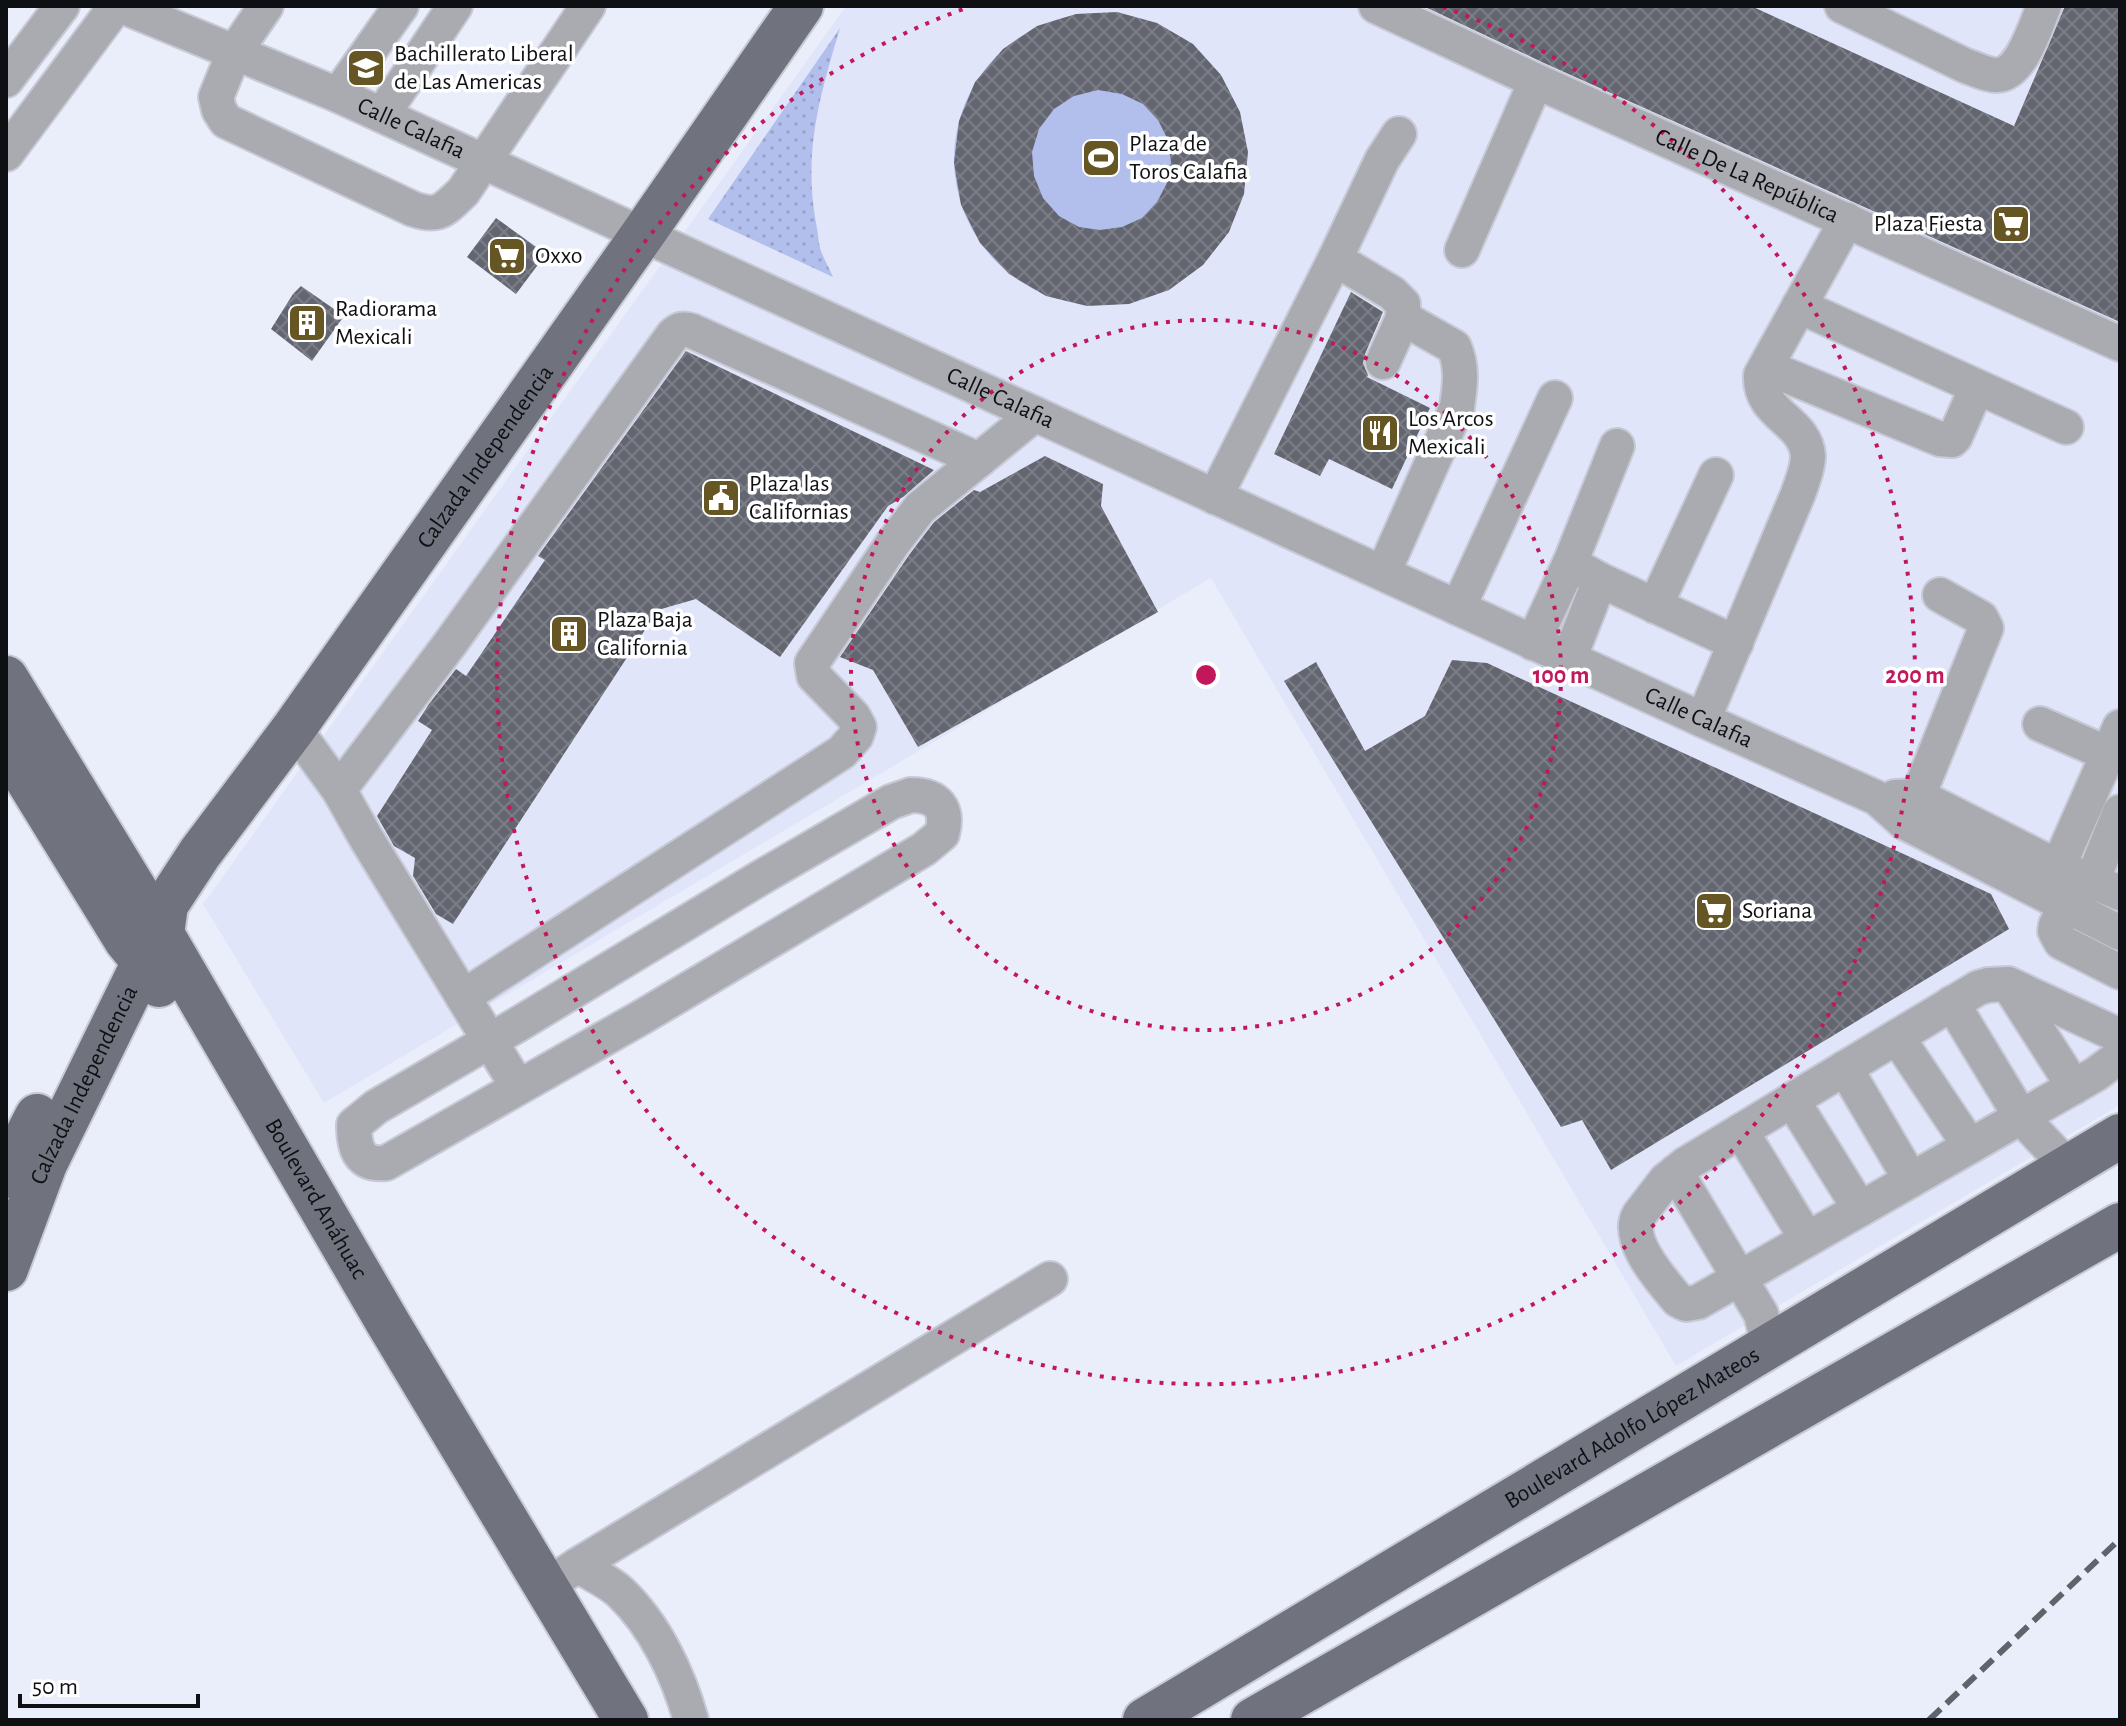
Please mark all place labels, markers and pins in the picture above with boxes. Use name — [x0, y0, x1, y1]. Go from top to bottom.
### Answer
place label: Bachillerato Liberal de Las Americas — [394, 42, 574, 94]
school or university icon: Bachillerato Liberal de Las Americas — [345, 47, 387, 89]
place label: Plaza de Toros Calafia — [1129, 132, 1248, 184]
sports icon: Plaza de Toros Calafia — [1080, 137, 1122, 179]
supermarket icon: Plaza Fiesta — [1990, 203, 2032, 245]
place label: Plaza Fiesta — [1874, 212, 1983, 236]
supermarket icon: Oxxo — [486, 235, 528, 277]
place label: Oxxo — [535, 244, 583, 268]
place label: Radiorama Mexicali — [335, 297, 437, 349]
building icon: Radiorama Mexicali — [286, 302, 328, 344]
place label: Los Arcos Mexicali — [1408, 407, 1494, 459]
restaurant icon: Los Arcos Mexicali — [1359, 412, 1401, 454]
place label: Plaza las Californias — [749, 472, 849, 524]
public building icon: Plaza las Californias — [700, 477, 742, 519]
place label: Plaza Baja California — [597, 608, 693, 660]
building icon: Plaza Baja California — [548, 613, 590, 655]
centre of rings — [1192, 661, 1220, 689]
supermarket icon: Soriana — [1693, 890, 1735, 932]
place label: Soriana — [1742, 899, 1812, 923]

